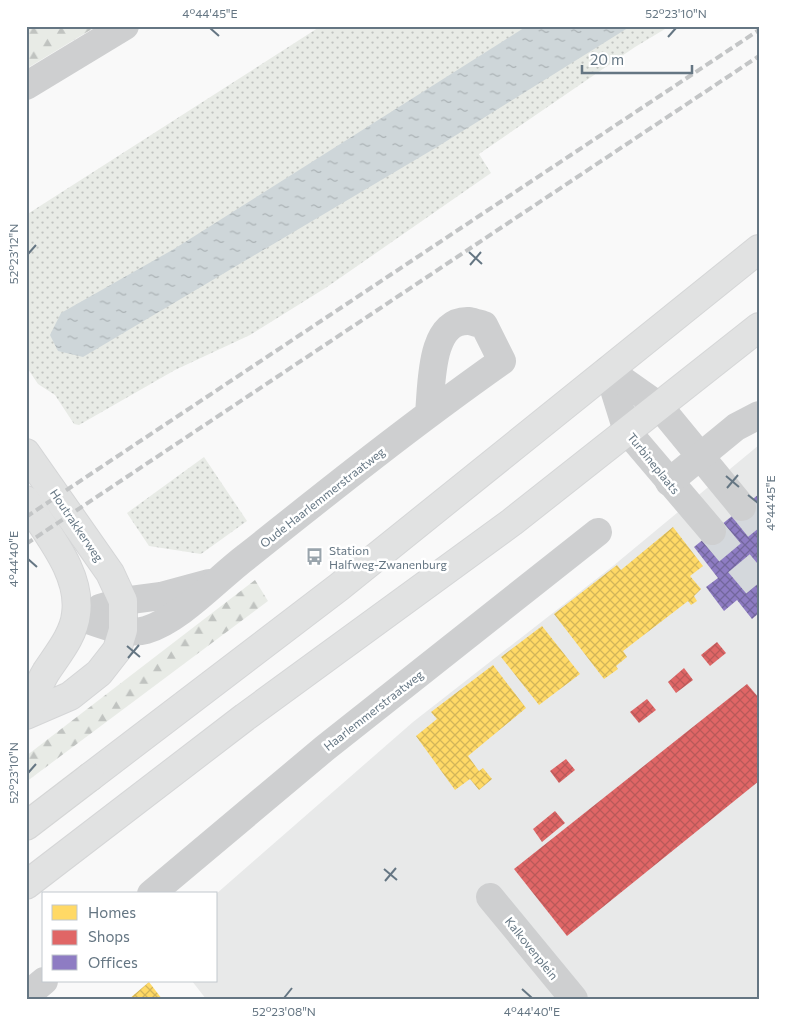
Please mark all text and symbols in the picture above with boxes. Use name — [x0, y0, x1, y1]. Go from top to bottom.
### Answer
text: 4°44'45"E — [182, 6, 238, 20]
text: 52°23'10"N — [645, 6, 707, 20]
scale bar — [582, 42, 692, 74]
text: 20 m — [590, 50, 624, 68]
text: 52°23'12"N — [6, 224, 20, 284]
street label: Turbineplaats — [625, 430, 683, 496]
street label: Oude Haarlemmerstraatweg — [257, 444, 388, 550]
text: 4°44'45"E — [763, 475, 777, 531]
street label: Houtrakkerweg — [47, 486, 107, 564]
text: 4°44'40"E — [6, 531, 20, 587]
place label: Station Halfweg-Zwanenburg — [329, 543, 448, 571]
bus stop icon: Station Halfweg-Zwanenburg — [305, 547, 325, 567]
street label: Haarlemmerstraatweg — [321, 667, 426, 753]
text: 52°23'10"N — [6, 742, 20, 804]
legend — [42, 892, 218, 982]
text: Homes — [88, 903, 136, 921]
street label: Kalkovenplein — [503, 914, 561, 982]
text: Shops — [88, 927, 130, 945]
text: Offices — [88, 953, 138, 971]
text: 52°23'08"N — [252, 1004, 316, 1018]
text: 4°44'40"E — [504, 1004, 560, 1018]

